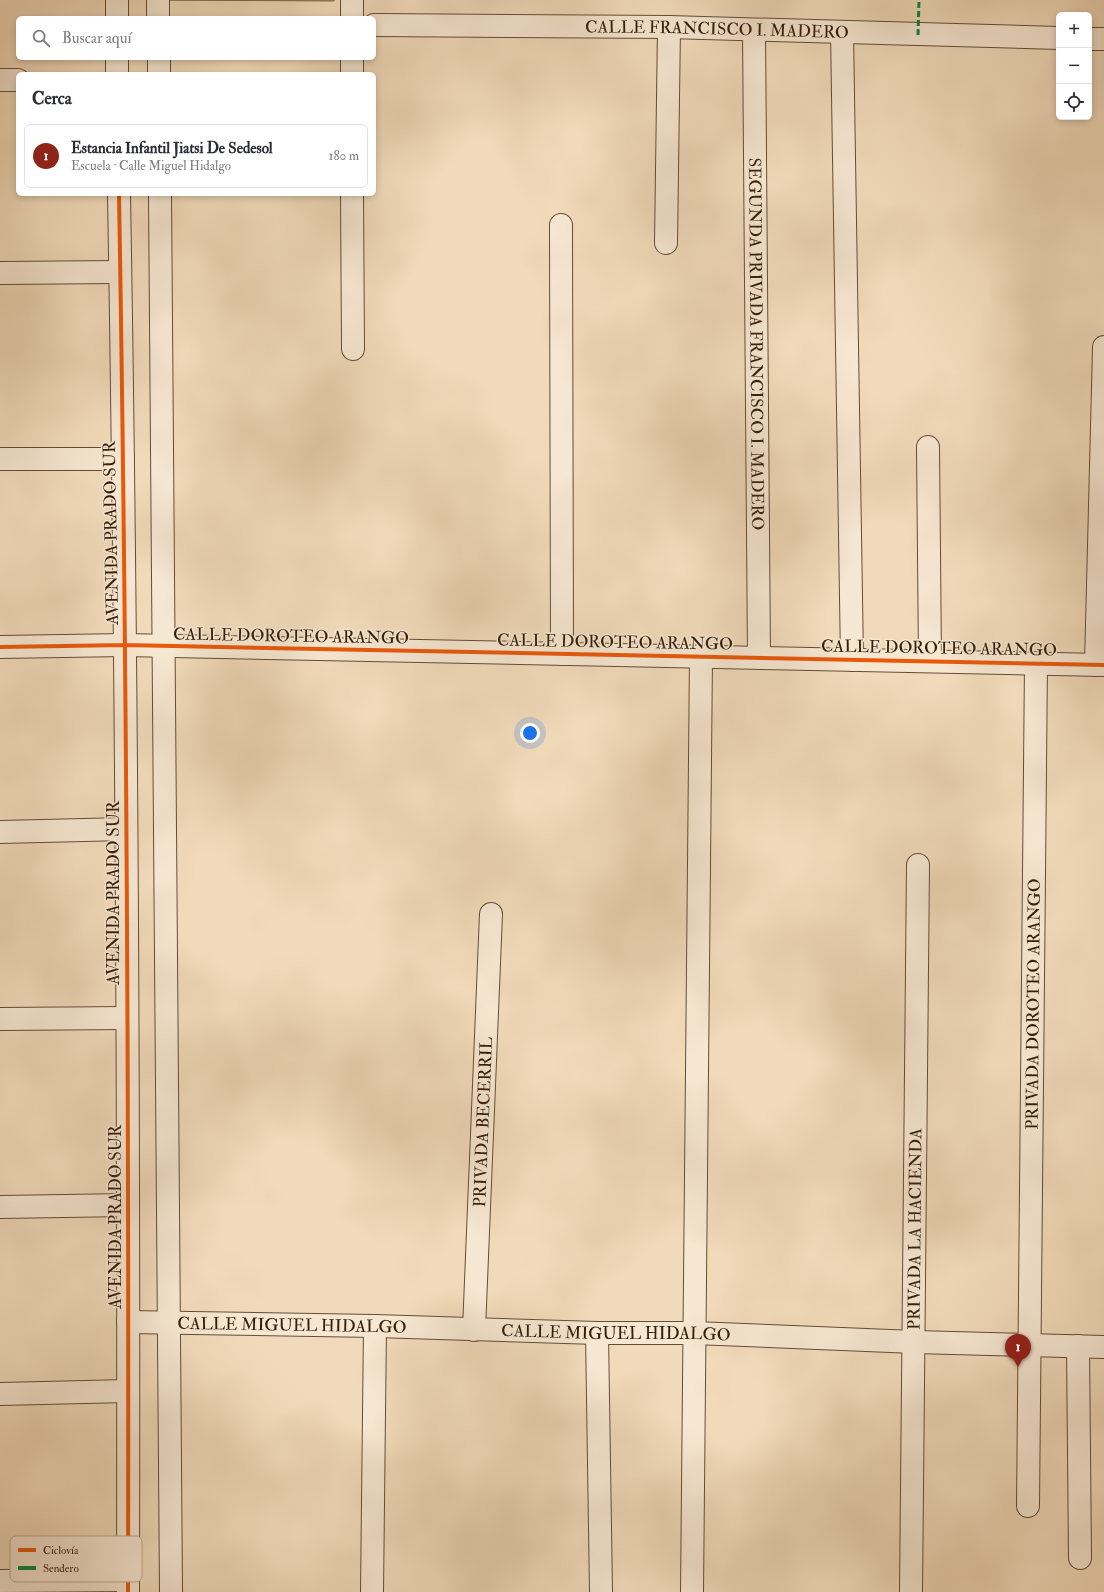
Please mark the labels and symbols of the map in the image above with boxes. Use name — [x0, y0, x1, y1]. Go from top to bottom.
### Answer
street label: CALLE FRANCISCO I. MADERO — [585, 16, 849, 43]
street label: SEGUNDA PRIVADA FRANCISCO I. MADERO — [745, 158, 768, 530]
street label: AVENIDA PRADO SUR — [99, 440, 123, 626]
street label: CALLE DOROTEO ARANGO — [173, 623, 409, 649]
street label: CALLE DOROTEO ARANGO — [497, 629, 733, 655]
street label: CALLE DOROTEO ARANGO — [821, 635, 1057, 661]
your location — [520, 723, 540, 743]
street label: AVENIDA PRADO SUR — [103, 800, 124, 986]
street label: PRIVADA DOROTEO ARANGO — [1021, 878, 1044, 1130]
street label: PRIVADA BECERRIL — [469, 1036, 496, 1208]
street label: AVENIDA PRADO SUR — [105, 1124, 126, 1310]
street label: PRIVADA LA HACIENDA — [903, 1128, 926, 1330]
street label: CALLE MIGUEL HIDALGO — [177, 1312, 407, 1337]
street label: CALLE MIGUEL HIDALGO — [501, 1319, 731, 1345]
pin: 1 — [1005, 1334, 1031, 1367]
legend — [10, 1536, 142, 1582]
text: Ciclovía — [43, 1544, 79, 1557]
text: Sendero — [43, 1562, 79, 1575]

